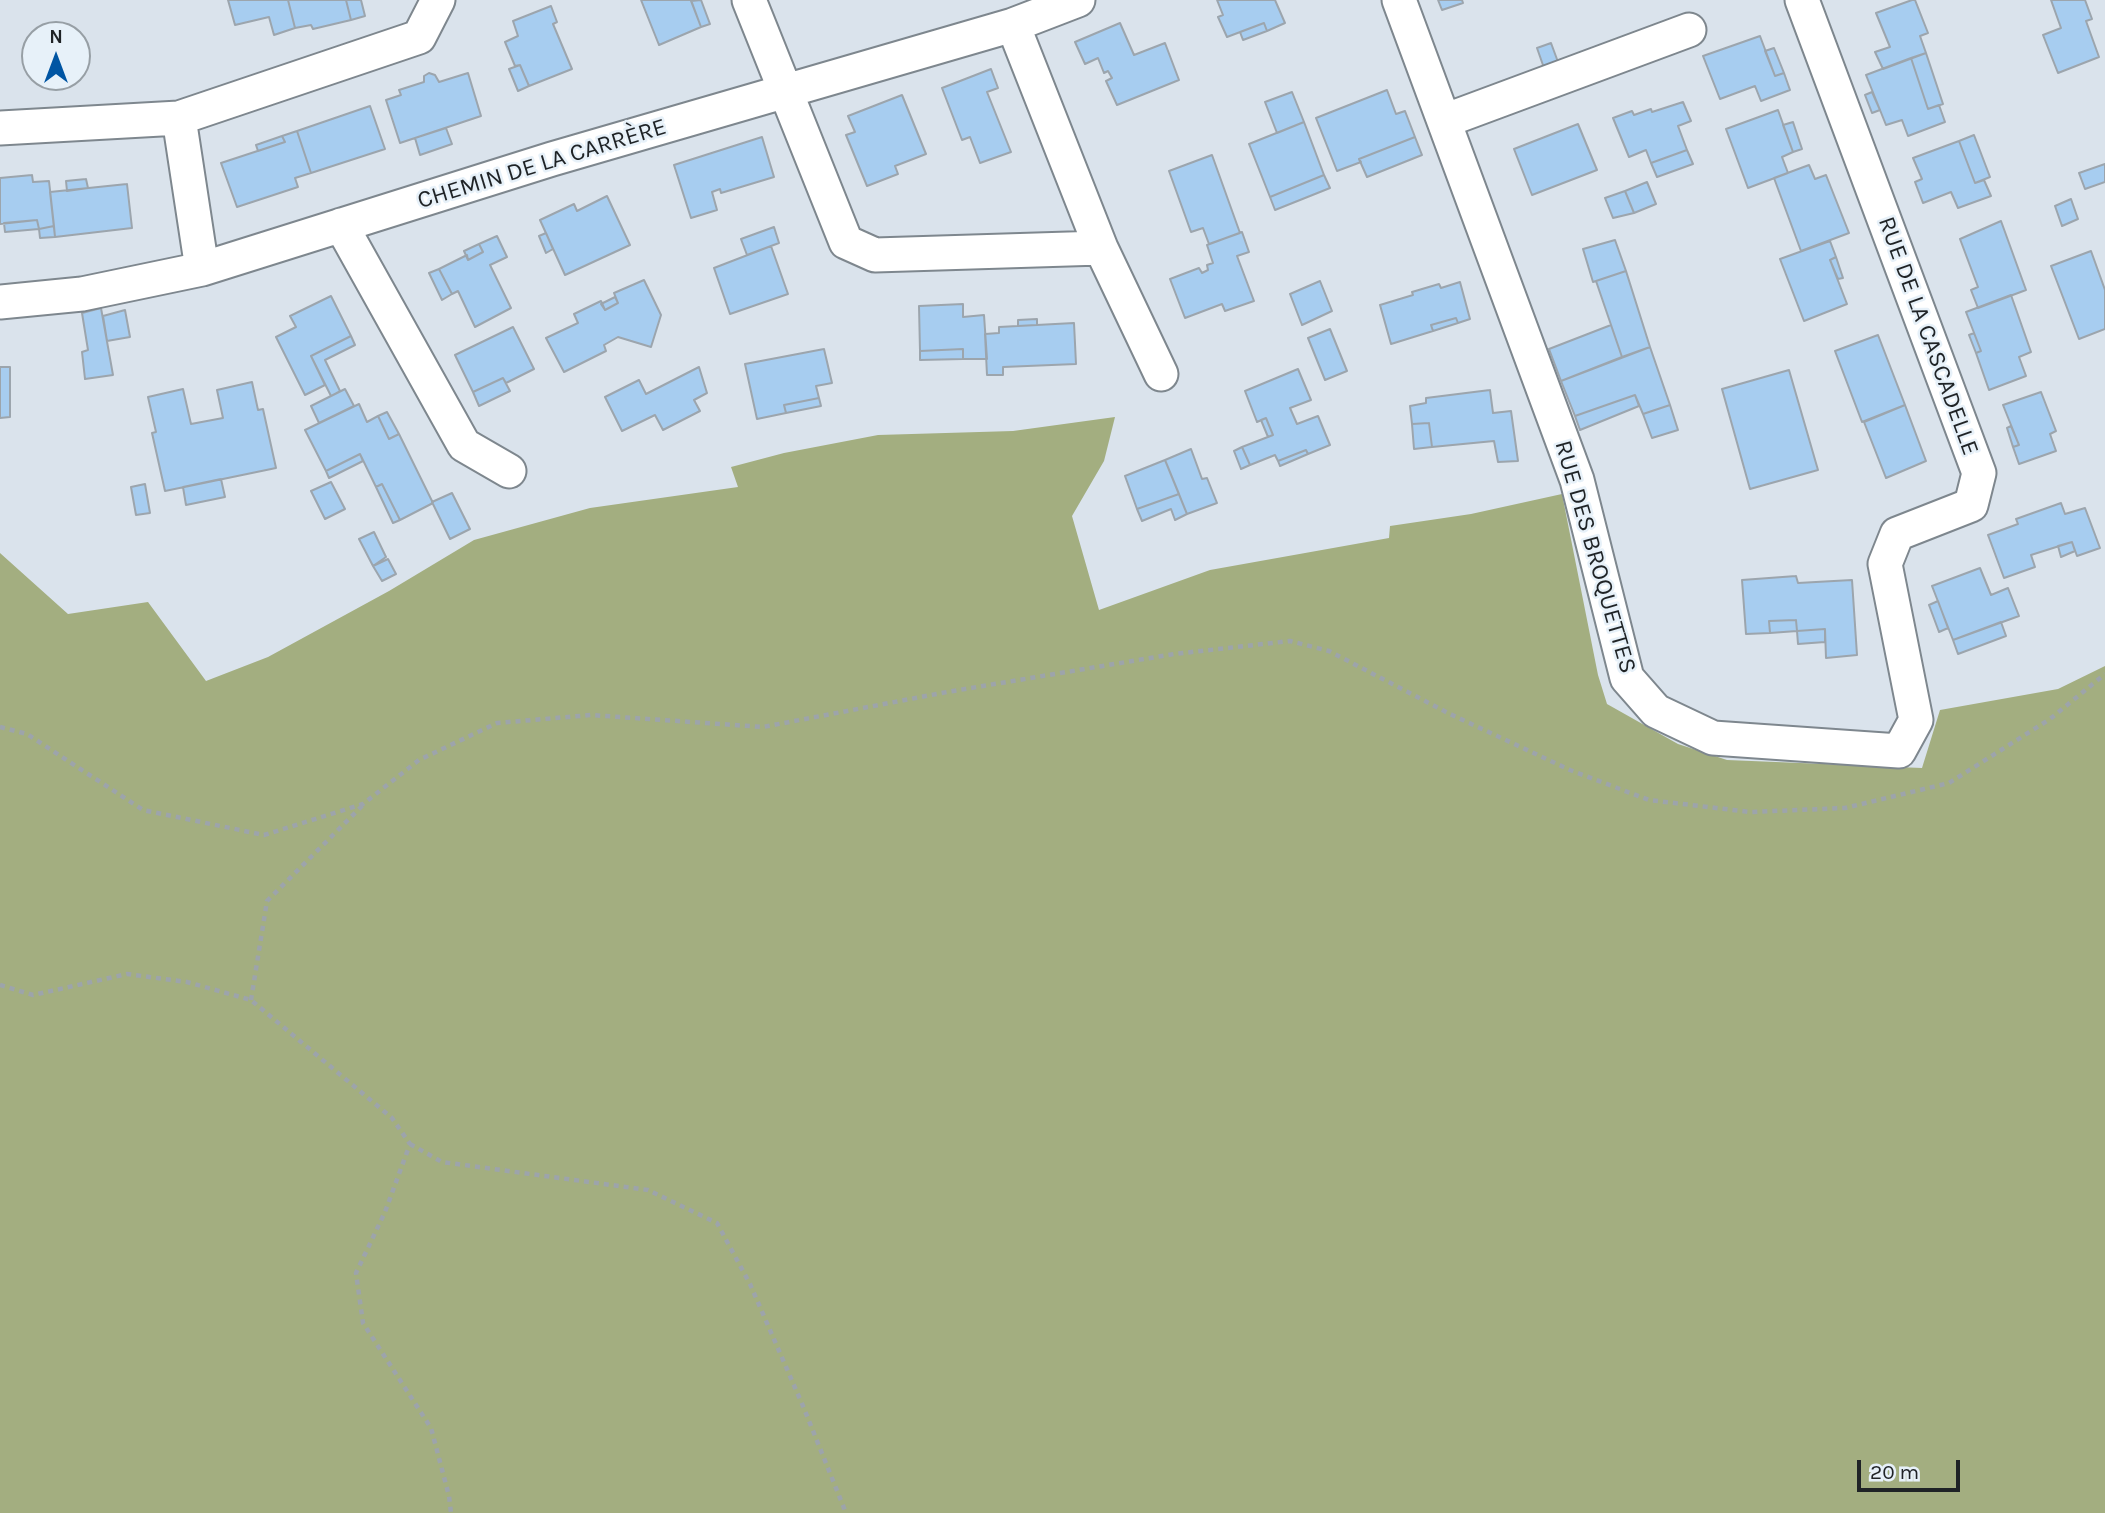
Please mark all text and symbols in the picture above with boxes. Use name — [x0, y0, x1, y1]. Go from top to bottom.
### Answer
north arrow — [21, 21, 91, 91]
text: N — [49, 26, 63, 48]
street label: CHEMIN DE LA CARRÈRE — [414, 112, 670, 216]
street label: RUE DE LA CASCADELLE — [1871, 213, 1985, 459]
street label: RUE DES BROQUETTES — [1548, 437, 1642, 677]
scale bar — [1860, 1446, 1963, 1490]
text: 20 m — [1870, 1460, 1919, 1484]

